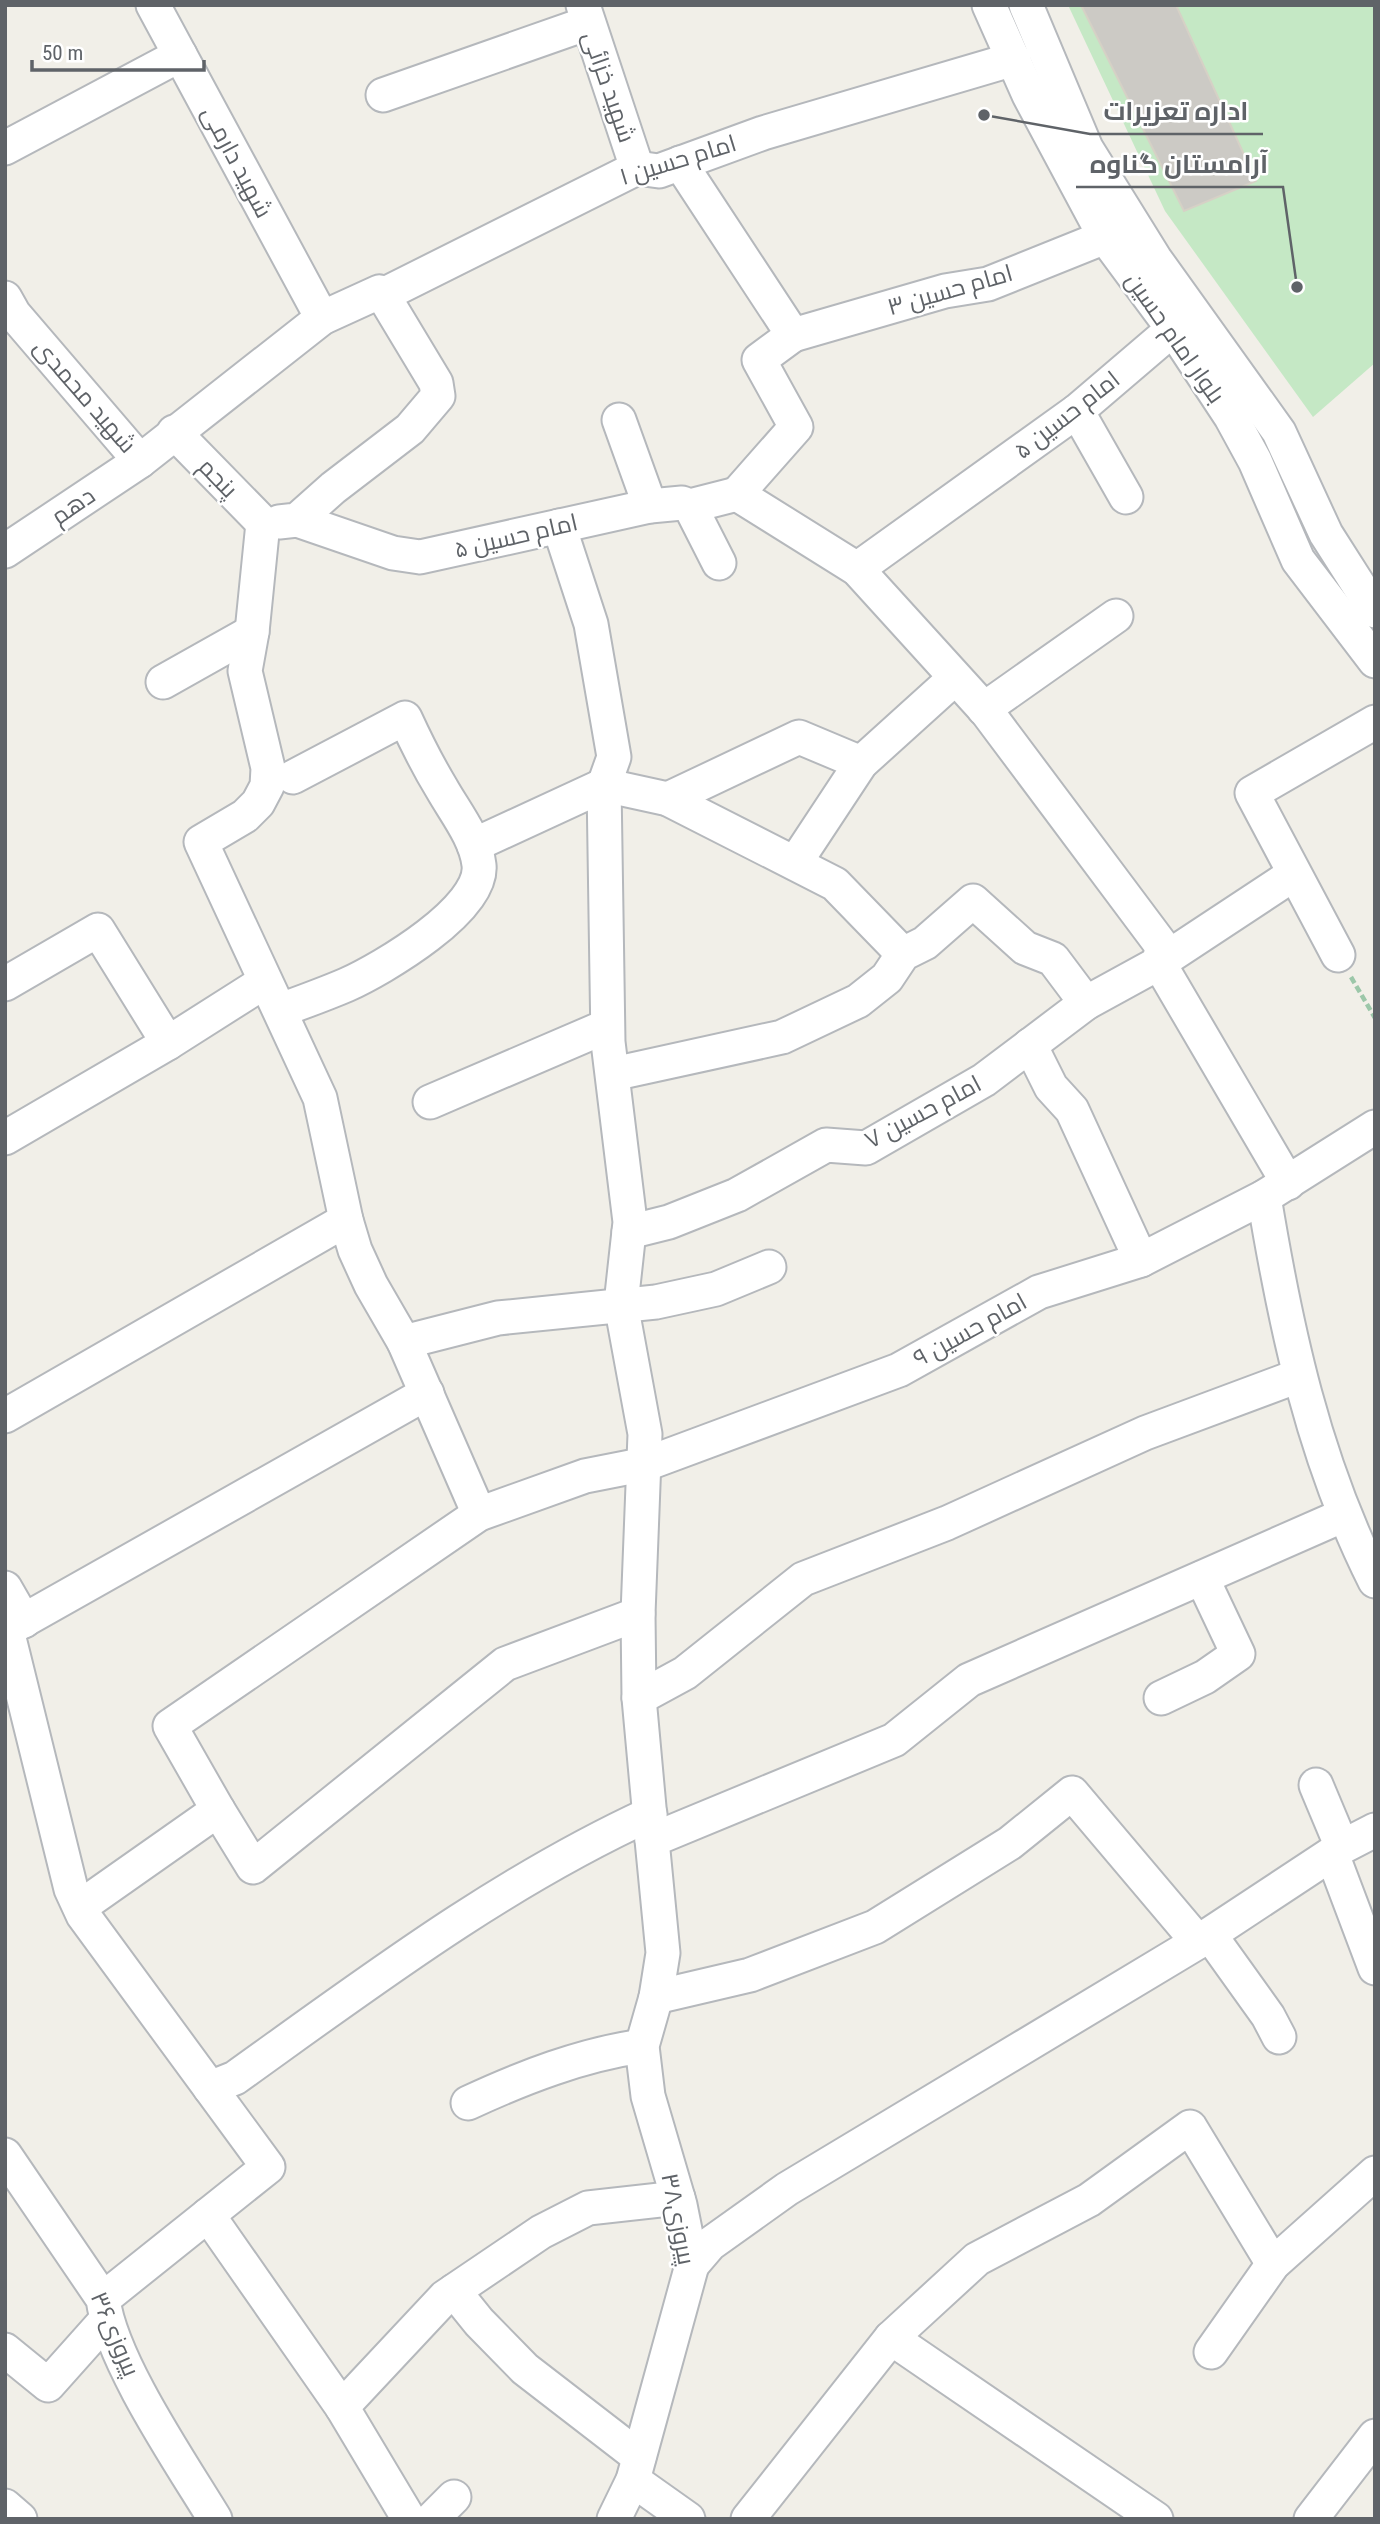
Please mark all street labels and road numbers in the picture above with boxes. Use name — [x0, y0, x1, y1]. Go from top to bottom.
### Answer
street label: شهید خزائی — [577, 28, 641, 146]
street label: شهید دارمی — [196, 102, 278, 222]
street label: امام حسین ۱ — [616, 129, 740, 193]
street label: امام حسین ۳ — [884, 259, 1016, 323]
street label: بلوار امام حسین — [1118, 267, 1230, 410]
street label: شهید محمدی — [28, 333, 142, 459]
street label: امام حسین ۵ — [1009, 365, 1126, 466]
street label: پنجم — [191, 453, 244, 505]
street label: دهم — [46, 481, 101, 532]
street label: امام حسین ۵ — [452, 508, 581, 566]
street label: امام حسین ۷ — [860, 1070, 987, 1156]
street label: امام حسین ۹ — [908, 1287, 1033, 1374]
street label: پیروزی۳۸ — [653, 2171, 701, 2268]
street label: پیروزی۳۶ — [83, 2287, 146, 2382]

